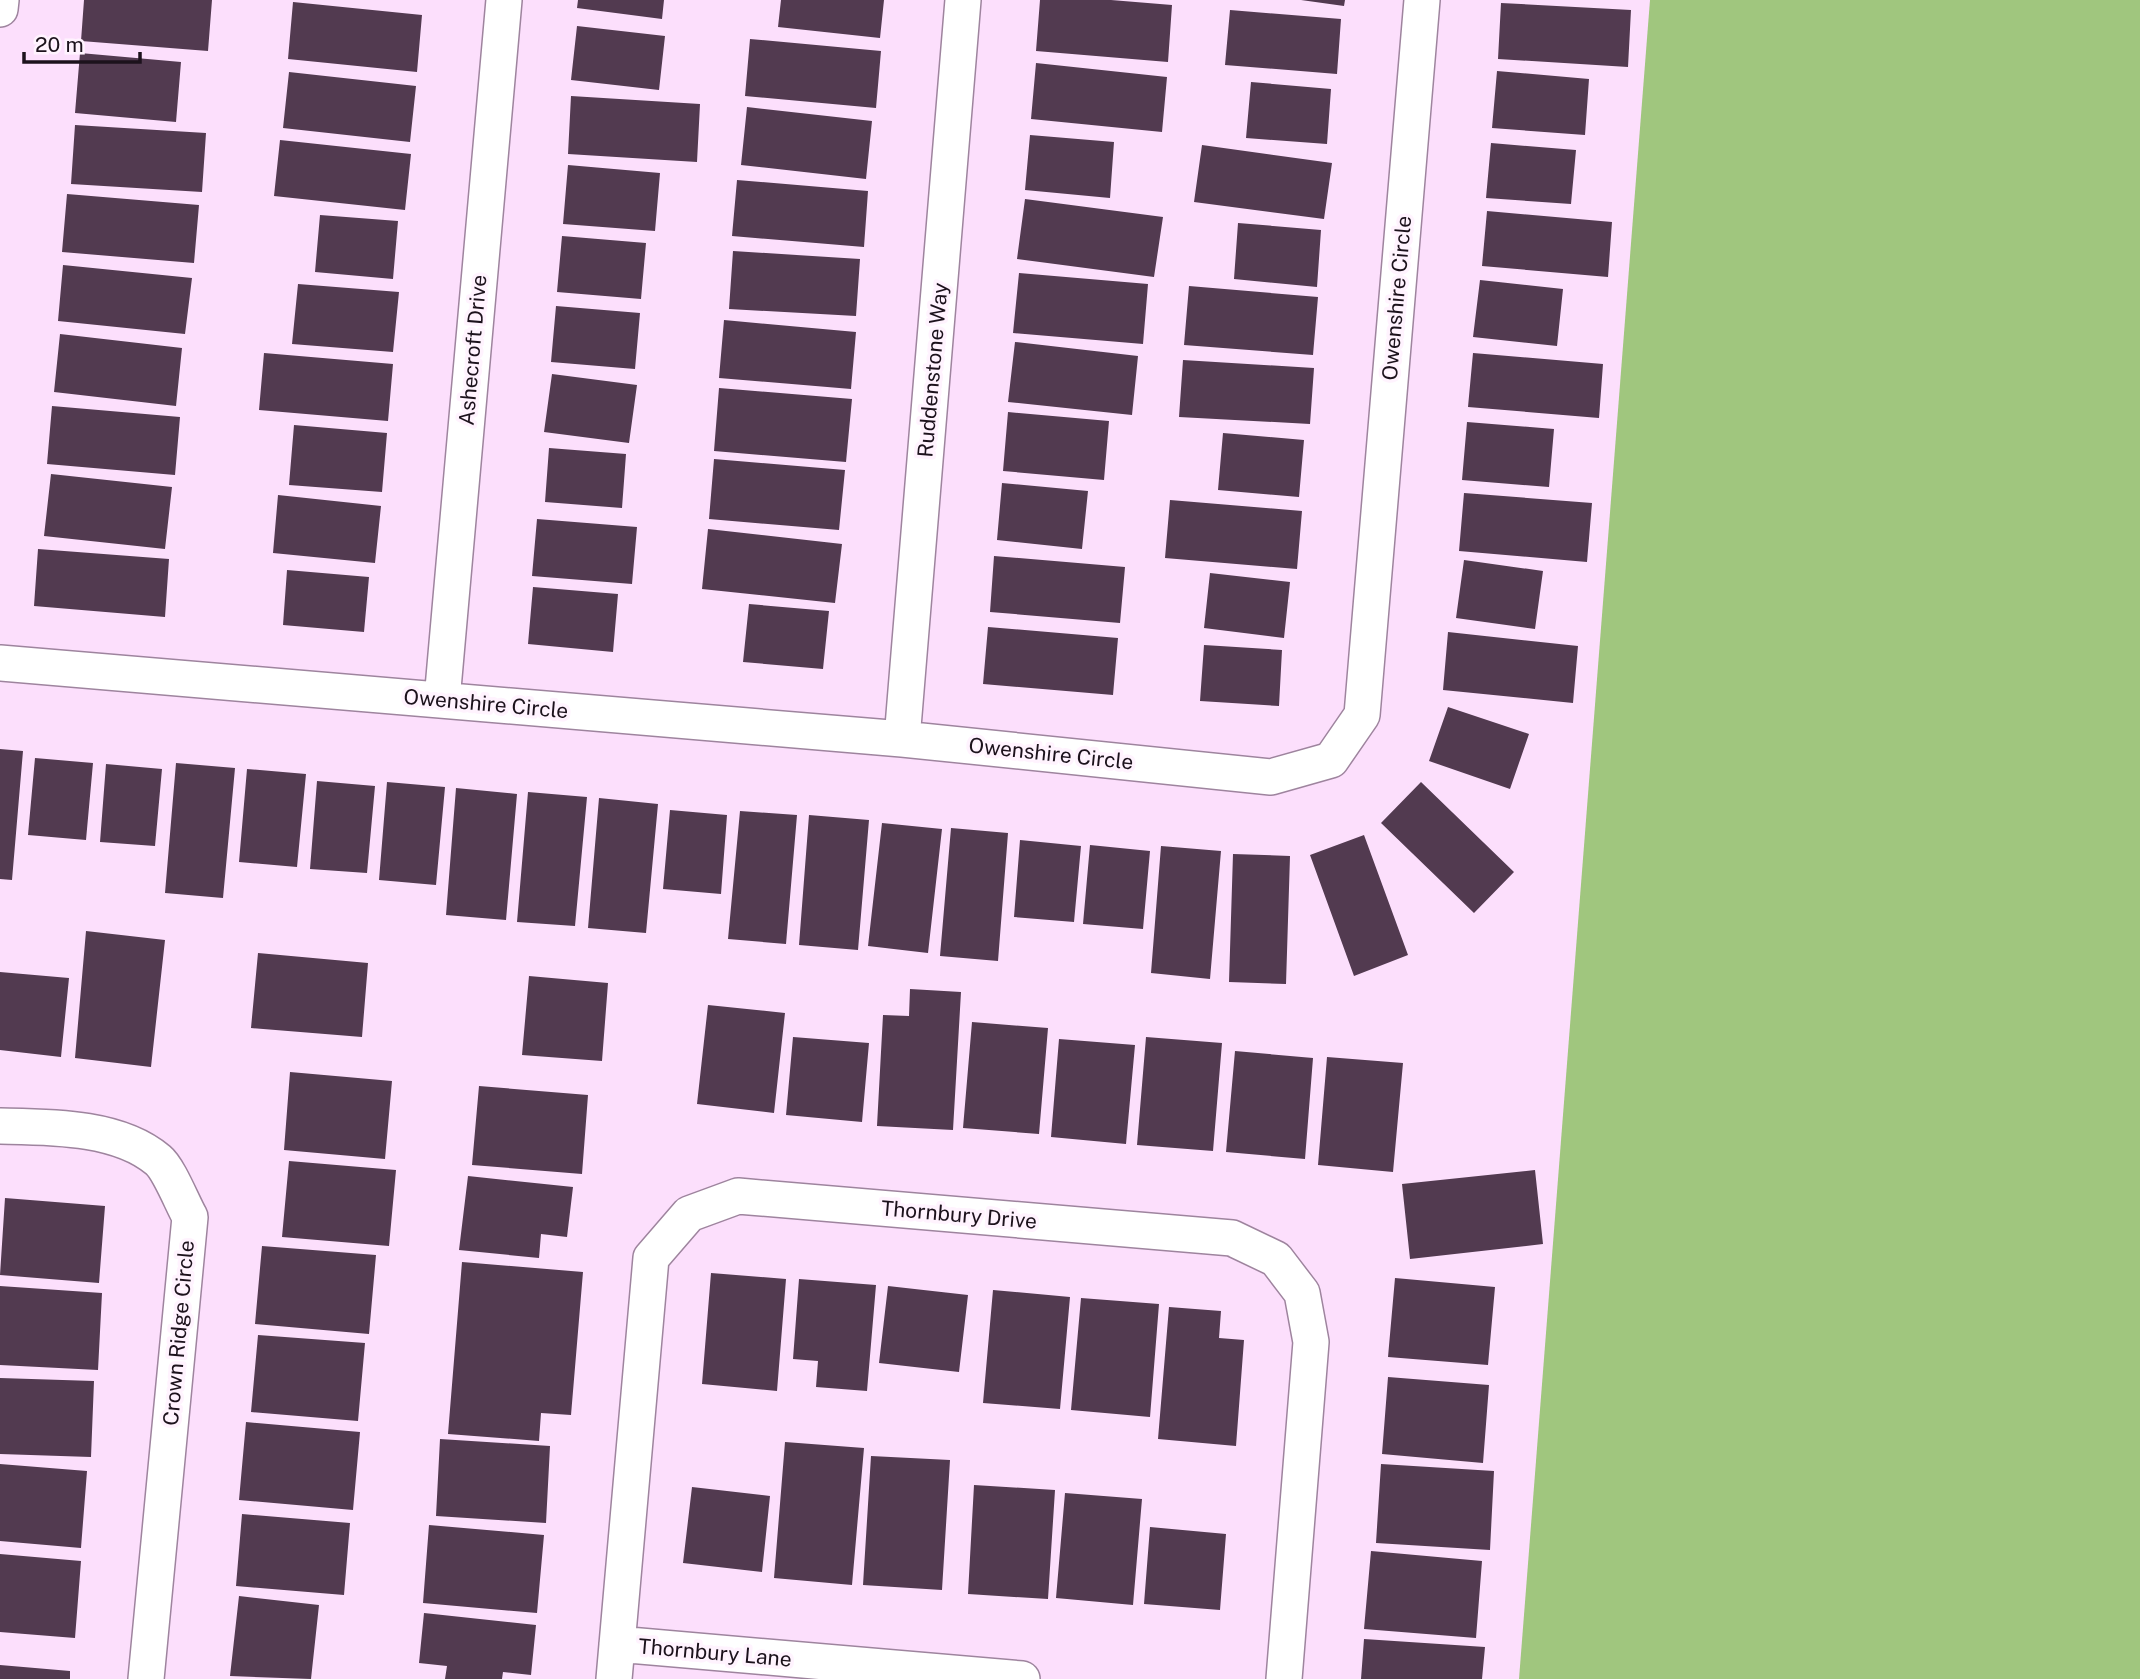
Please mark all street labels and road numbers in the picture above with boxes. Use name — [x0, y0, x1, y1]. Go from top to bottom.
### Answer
street label: Owenshire Circle — [1377, 215, 1416, 381]
street label: Ashecroft Drive — [453, 274, 492, 426]
street label: Ruddenstone Way — [912, 281, 953, 458]
street label: Owenshire Circle — [403, 684, 569, 723]
street label: Owenshire Circle — [968, 732, 1135, 775]
street label: Thornbury Drive — [880, 1195, 1038, 1234]
street label: Crown Ridge Circle — [158, 1239, 199, 1427]
street label: Thornbury Lane — [637, 1633, 793, 1672]

